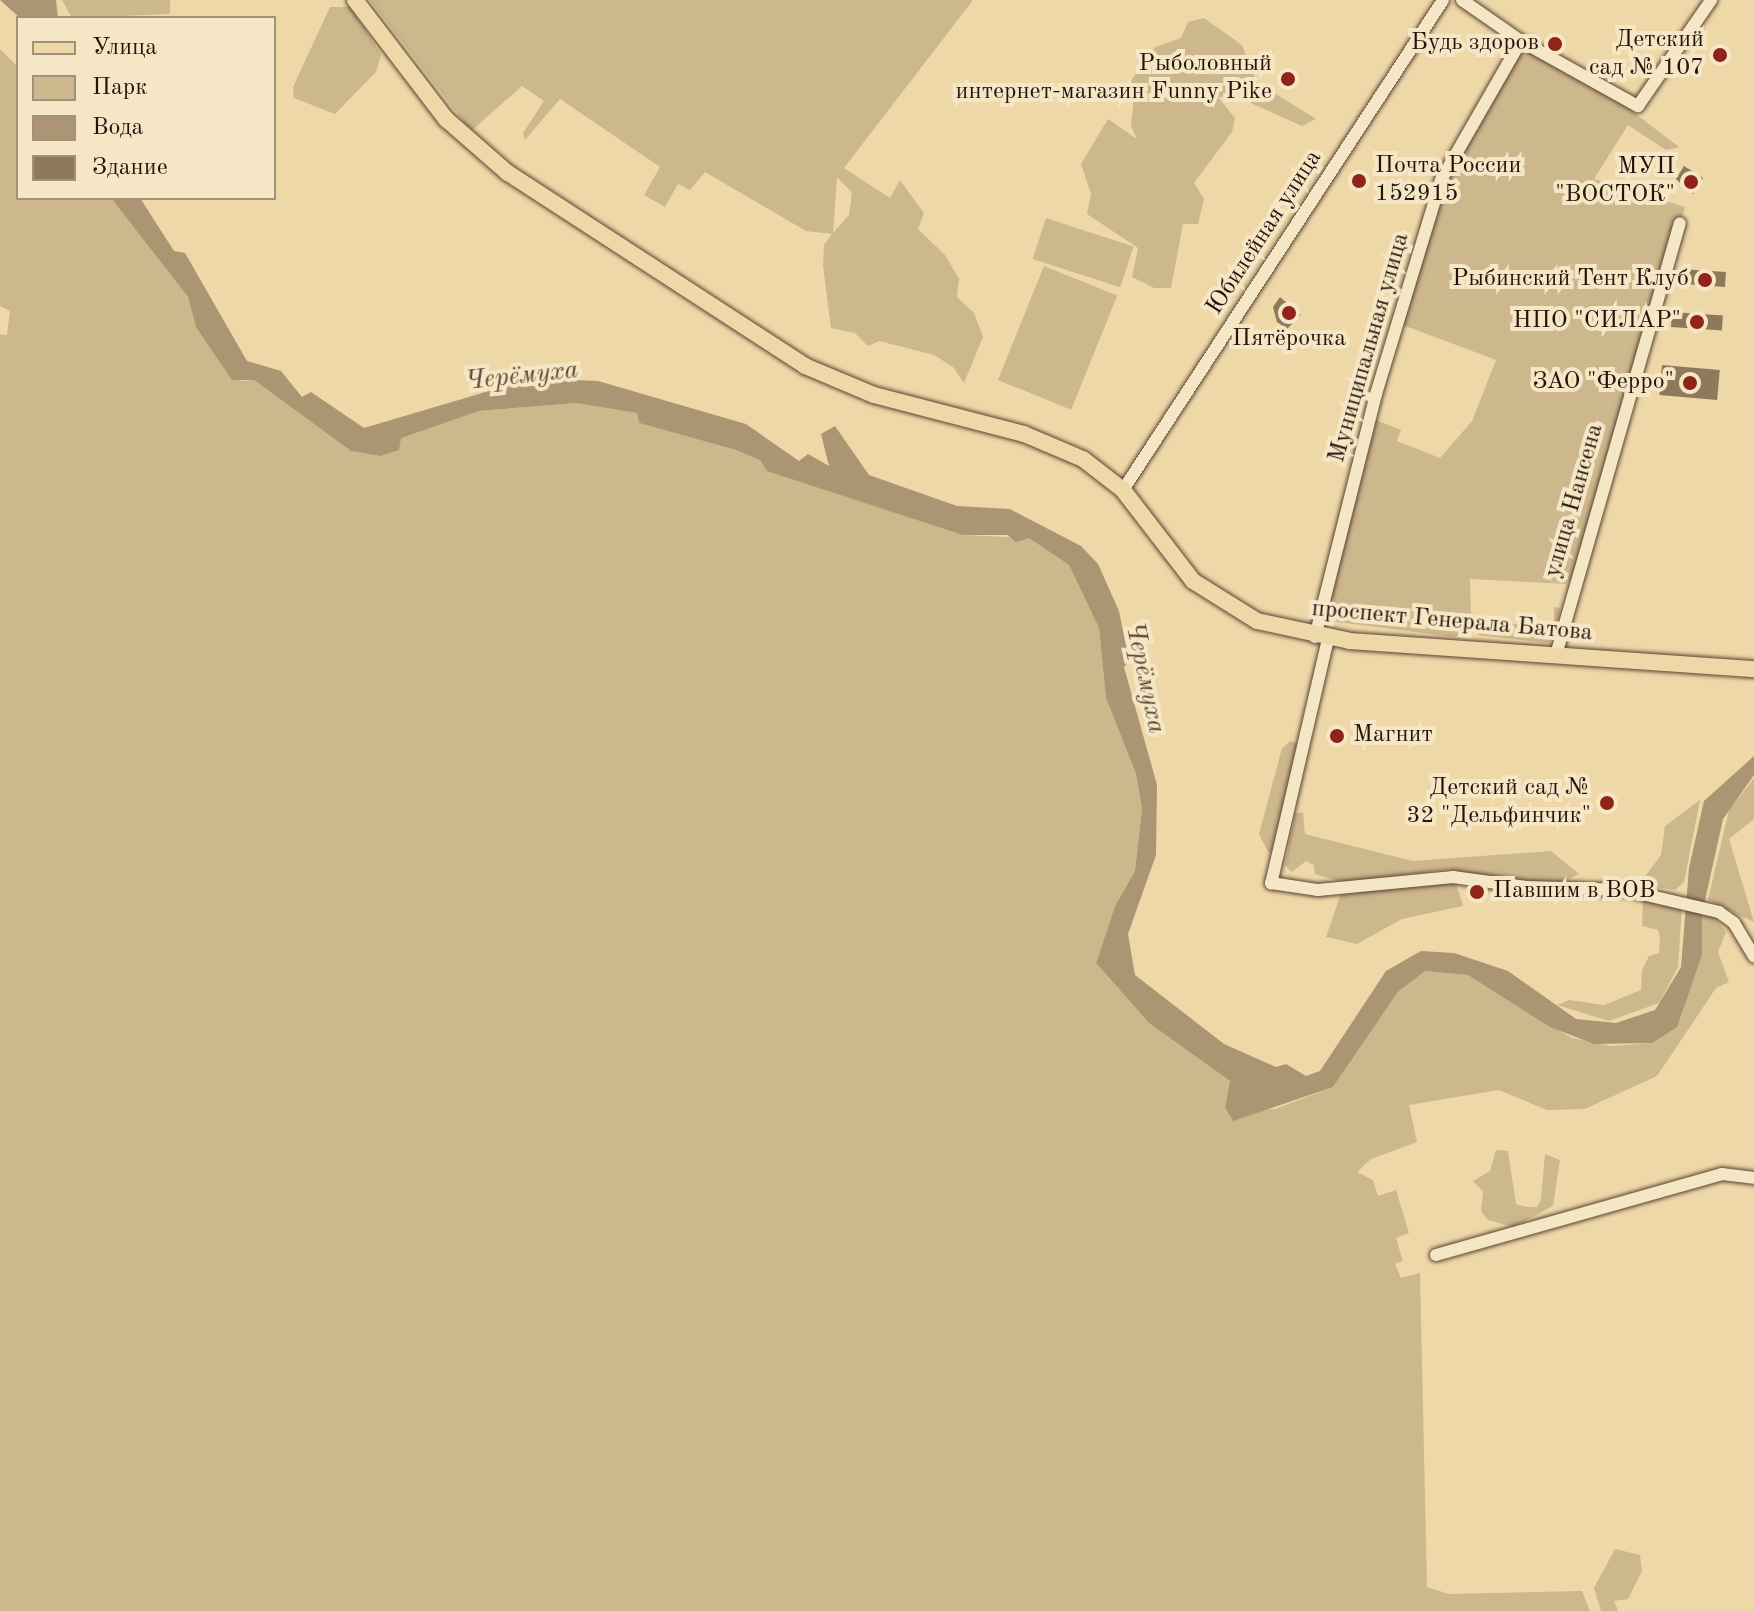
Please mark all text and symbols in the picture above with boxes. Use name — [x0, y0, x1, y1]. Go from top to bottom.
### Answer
legend — [16, 16, 276, 200]
place label: Детский сад № 107 — [1589, 27, 1704, 83]
place label: Будь здоров — [1411, 30, 1539, 58]
marker: Будь здоров — [1546, 35, 1564, 53]
text: Улица — [92, 36, 157, 60]
marker: Детский сад № 107 — [1711, 46, 1729, 64]
place label: Рыболовный интернет-магазин Funny Pike — [956, 51, 1272, 107]
marker: Рыболовный интернет-магазин Funny Pike — [1279, 70, 1297, 88]
text: Парк — [92, 76, 147, 100]
text: Вода — [92, 116, 143, 140]
street label: Юбилейная улица — [1201, 145, 1329, 321]
place label: Почта России 152915 — [1375, 153, 1521, 209]
place label: МУП "ВОСТОК" — [1555, 154, 1675, 210]
text: Здание — [92, 156, 168, 180]
marker: Почта России 152915 — [1350, 172, 1368, 190]
marker: МУП "ВОСТОК" — [1682, 173, 1700, 191]
street label: Муниципальная улица — [1323, 230, 1417, 466]
place label: Рыбинский Тент Клуб — [1452, 266, 1689, 294]
marker: Рыбинский Тент Клуб — [1696, 271, 1714, 289]
marker: Пятёрочка — [1280, 304, 1298, 322]
place label: НПО "СИЛАР" — [1513, 308, 1681, 336]
marker: НПО "СИЛАР" — [1688, 313, 1706, 331]
place label: Пятёрочка — [1232, 326, 1346, 354]
water label: Черёмуха — [464, 356, 580, 398]
place label: ЗАО "Ферро" — [1532, 369, 1674, 397]
marker: ЗАО "Ферро" — [1681, 374, 1699, 392]
street label: улица Нансена — [1539, 421, 1611, 581]
street label: проспект Генерала Батова — [1310, 595, 1594, 649]
water label: Черёмуха — [1117, 619, 1171, 737]
place label: Магнит — [1353, 722, 1433, 750]
marker: Магнит — [1328, 727, 1346, 745]
place label: Детский сад № 32 "Дельфинчик" — [1406, 775, 1591, 831]
marker: Детский сад № 32 "Дельфинчик" — [1598, 794, 1616, 812]
place label: Павшим в ВОВ — [1493, 878, 1655, 906]
marker: Павшим в ВОВ — [1468, 883, 1486, 901]

